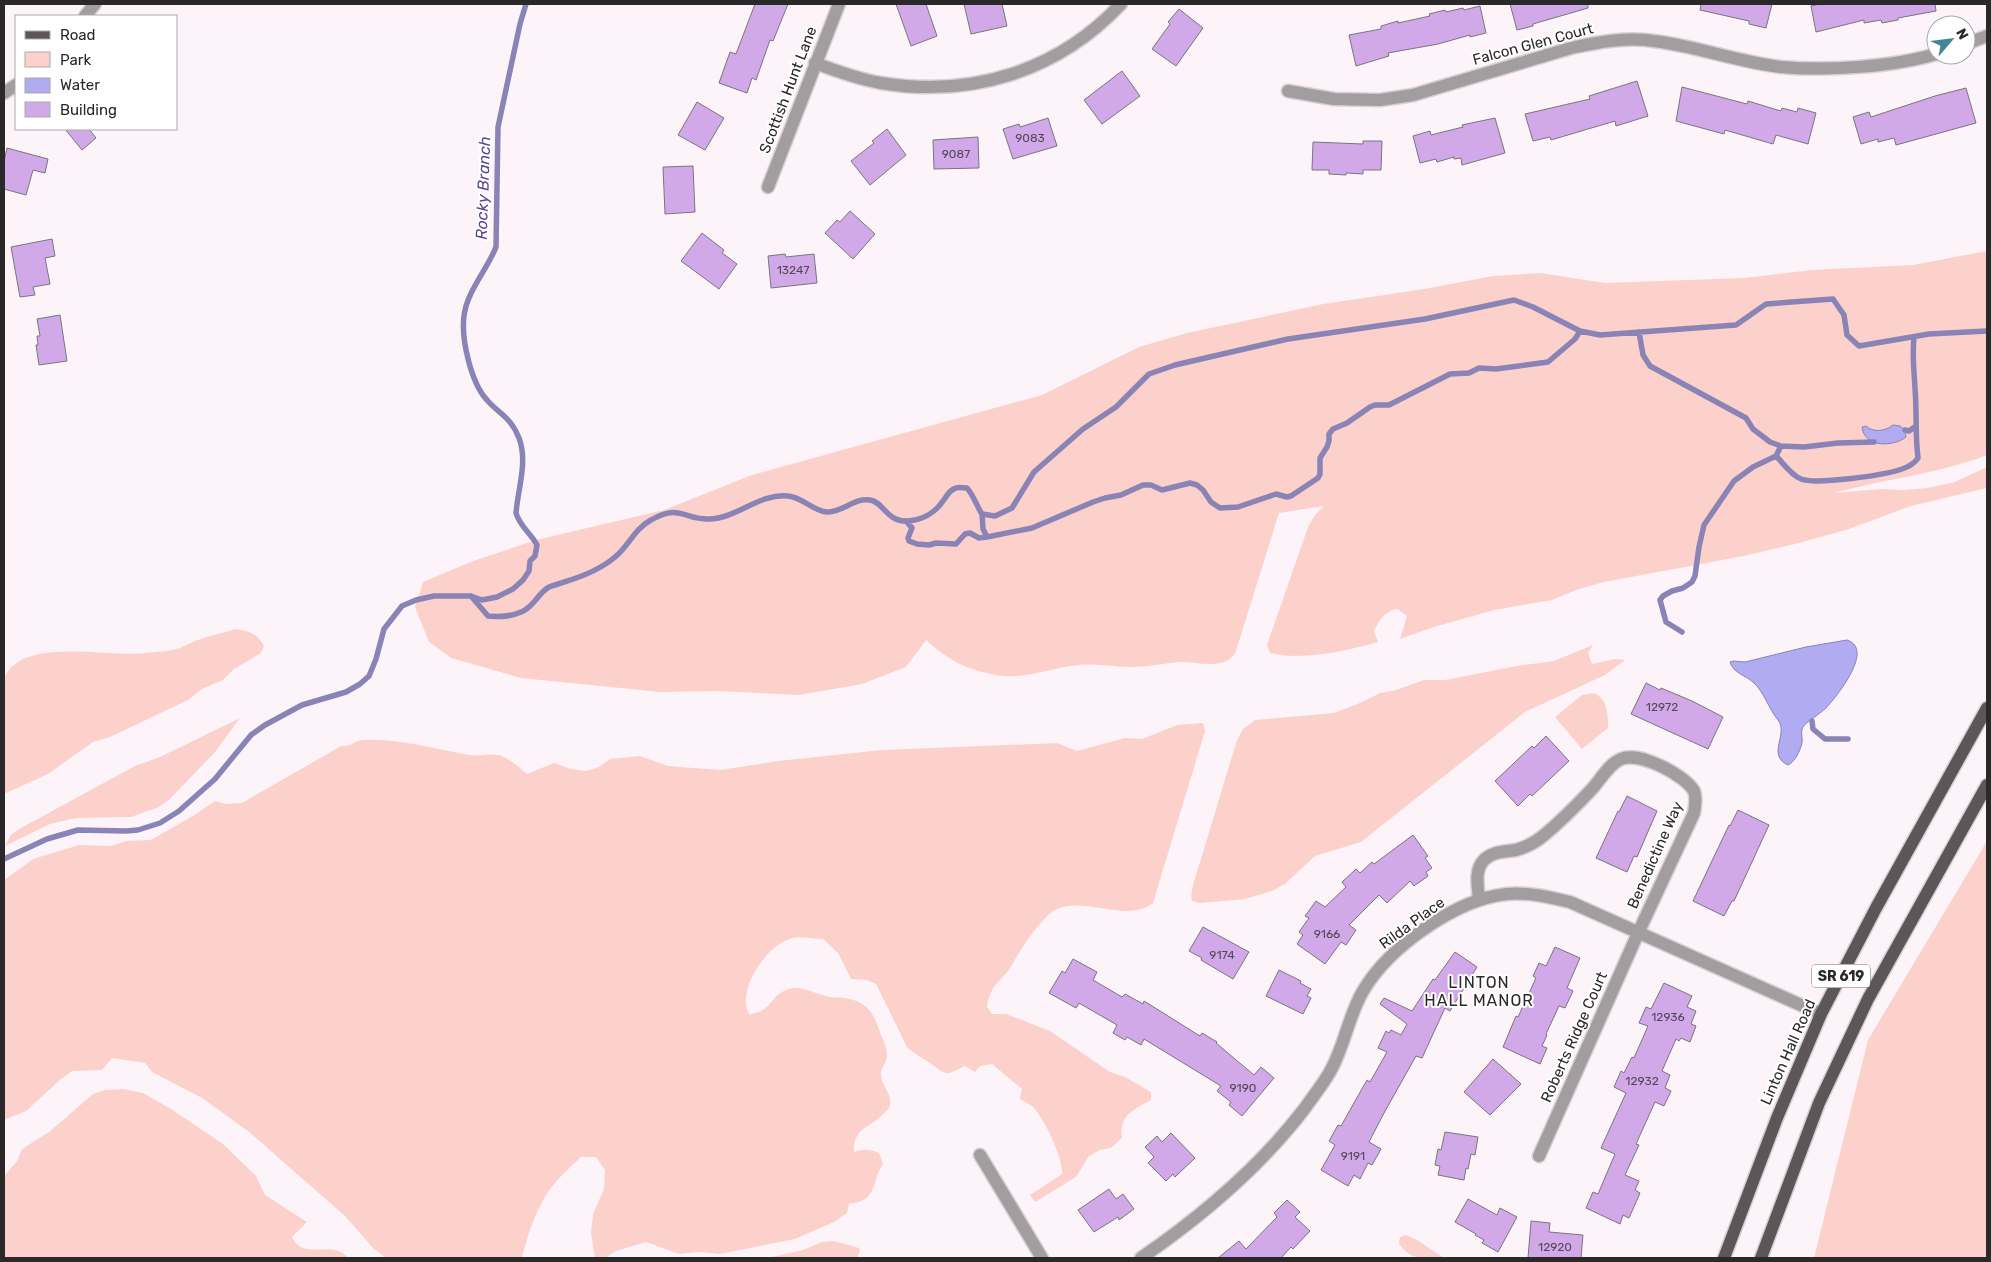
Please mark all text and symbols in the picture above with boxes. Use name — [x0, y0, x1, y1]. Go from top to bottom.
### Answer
legend — [15, 15, 178, 130]
north arrow — [1926, 15, 1976, 65]
street label: Falcon Glen Court — [1471, 19, 1595, 69]
street label: Scottish Hunt Lane — [756, 24, 820, 156]
text: Road — [60, 26, 96, 44]
text: N — [1952, 26, 1972, 43]
text: Park — [60, 51, 91, 69]
text: Water — [60, 76, 100, 94]
text: Building — [60, 101, 117, 119]
house number: 9083 — [1015, 131, 1045, 145]
water label: Rocky Branch — [472, 136, 494, 240]
house number: 9087 — [942, 147, 970, 161]
house number: 13247 — [777, 263, 809, 277]
house number: 12972 — [1646, 700, 1678, 714]
street label: Benedictine Way — [1623, 799, 1687, 911]
street label: Rilda Place — [1376, 893, 1448, 953]
house number: 9166 — [1314, 927, 1340, 941]
house number: 9174 — [1209, 948, 1235, 962]
road number: SR 619 — [1812, 964, 1870, 988]
street label: Roberts Ridge Court — [1537, 969, 1611, 1105]
district label: LINTON HALL MANOR — [1424, 973, 1534, 1010]
street label: Linton Hall Road — [1757, 996, 1819, 1108]
house number: 12936 — [1651, 1010, 1685, 1024]
house number: 12932 — [1625, 1074, 1659, 1088]
house number: 9190 — [1230, 1081, 1257, 1095]
house number: 9191 — [1341, 1149, 1365, 1163]
house number: 12920 — [1538, 1240, 1572, 1254]

